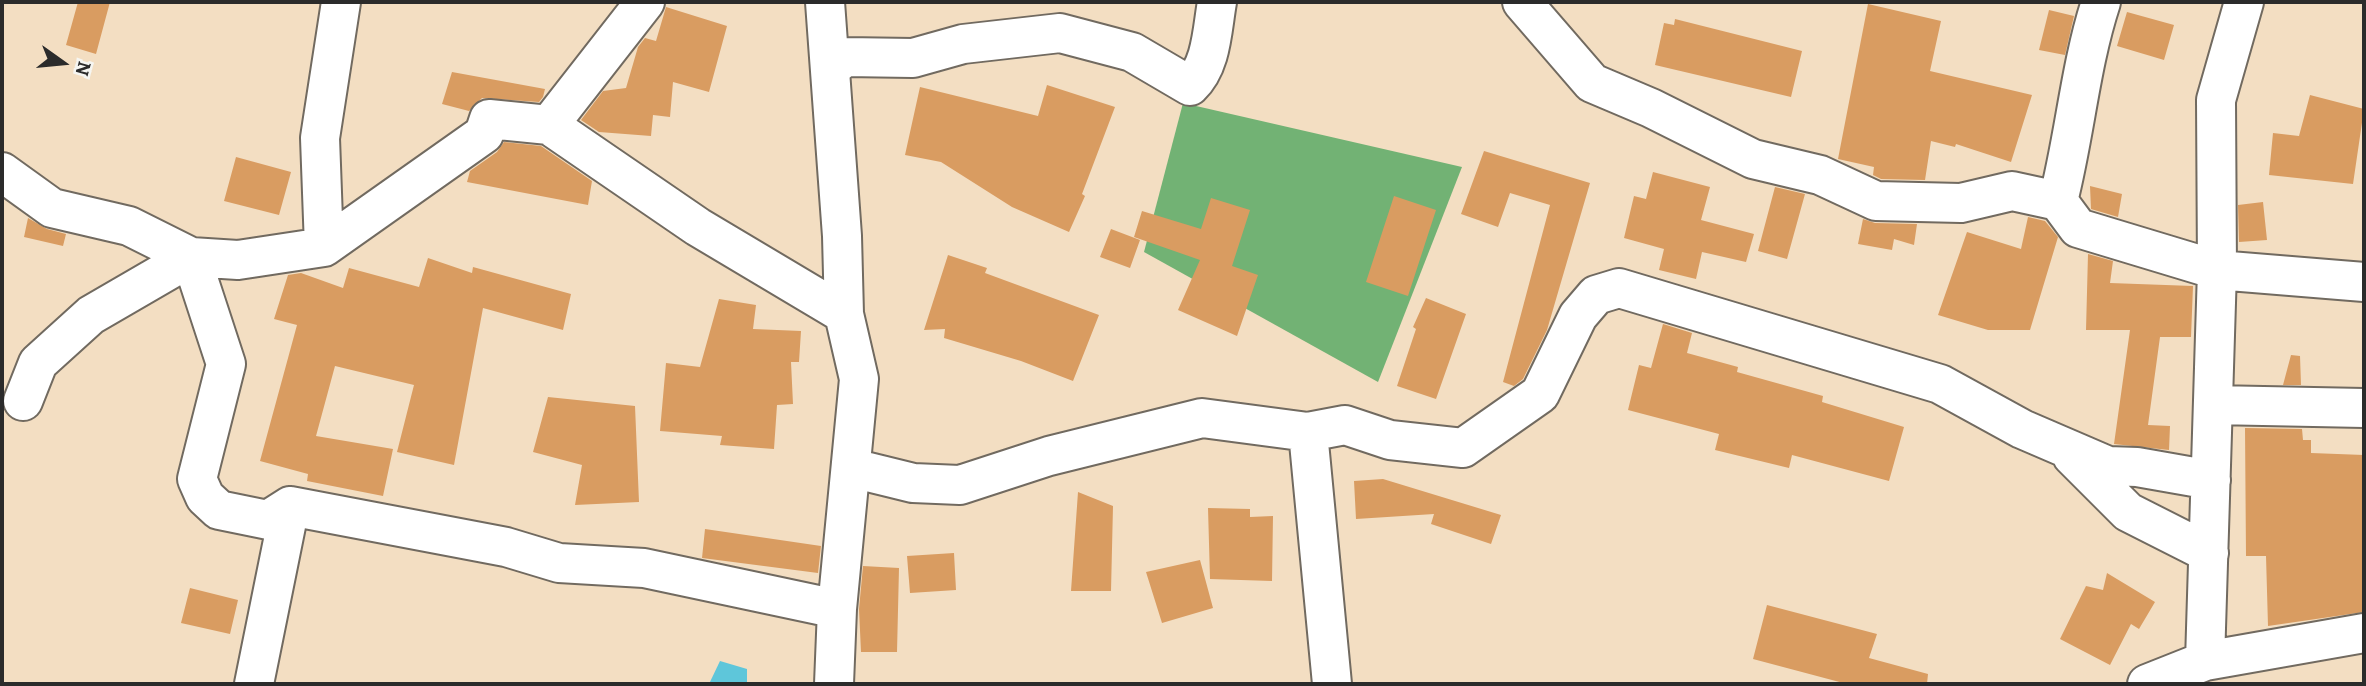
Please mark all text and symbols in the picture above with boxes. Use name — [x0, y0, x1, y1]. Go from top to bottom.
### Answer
north arrow — [28, 28, 98, 98]
text: N — [69, 58, 98, 78]

